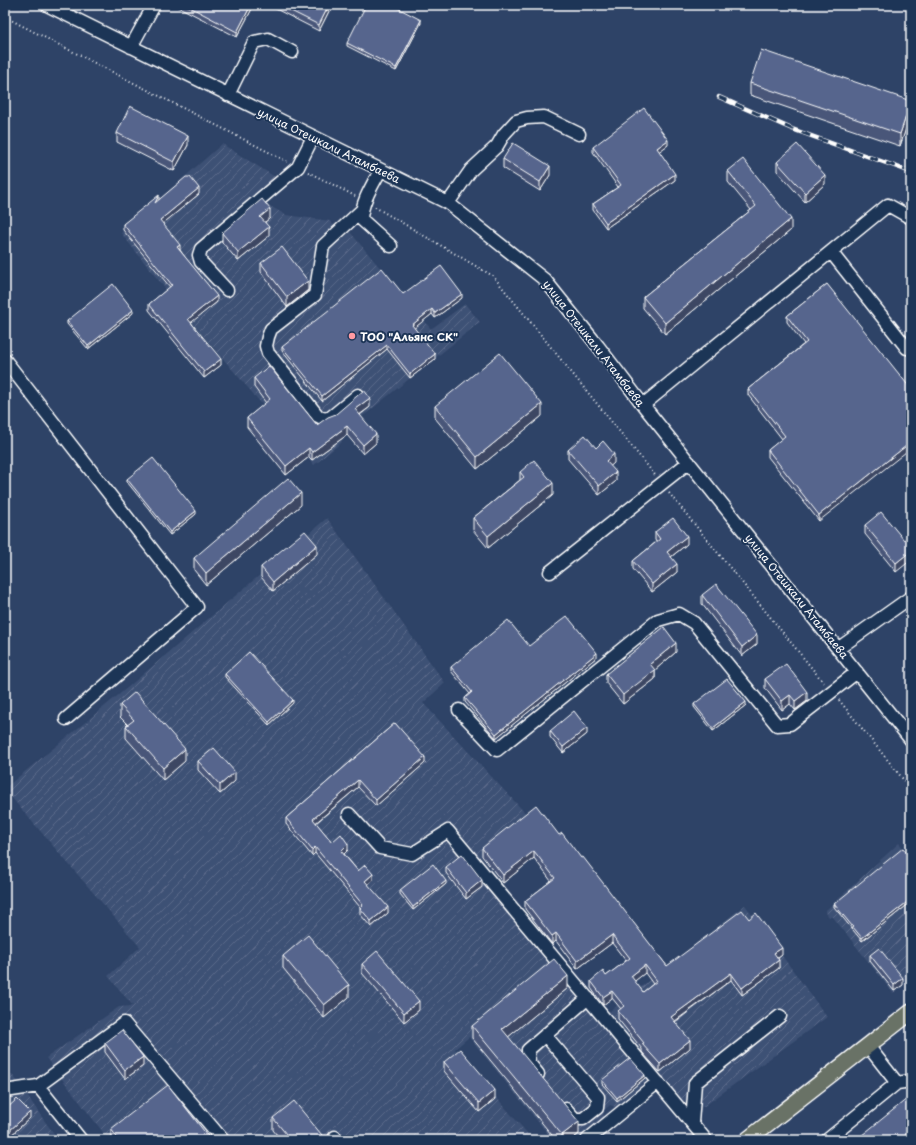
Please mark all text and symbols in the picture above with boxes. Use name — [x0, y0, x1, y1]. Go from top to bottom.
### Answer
street label: улица Отешкали Атамбаева — [255, 103, 403, 187]
street label: улица Отешкали Атамбаева — [539, 276, 649, 410]
place label: ТОО "Альянс СК" — [360, 328, 458, 345]
marker: ТОО "Альянс СК" — [347, 331, 357, 341]
street label: улица Отешкали Атамбаева — [741, 530, 853, 662]

